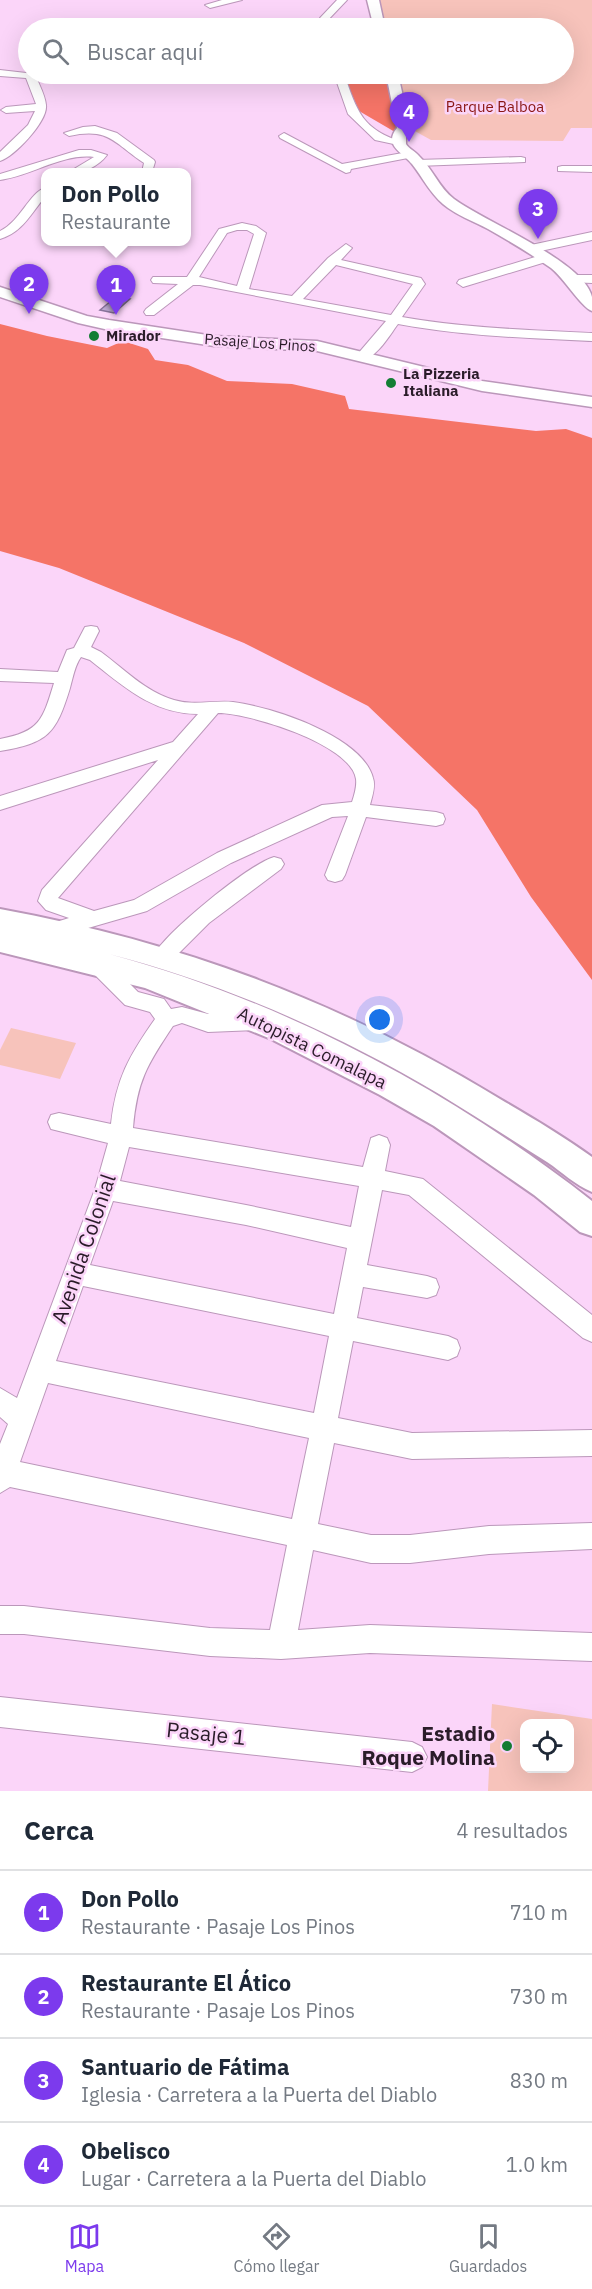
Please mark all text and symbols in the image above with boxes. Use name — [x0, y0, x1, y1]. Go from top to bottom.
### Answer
search box — [18, 18, 574, 84]
icon: search — [39, 35, 72, 68]
text: Buscar aquí — [87, 37, 203, 66]
pin: 4 — [390, 92, 428, 142]
park label: Parque Balboa — [446, 97, 544, 116]
popup — [41, 168, 191, 246]
text: Don Pollo — [61, 179, 159, 208]
pin: 3 — [518, 190, 558, 239]
text: Restaurante — [61, 208, 171, 235]
pin: 2 — [9, 264, 48, 314]
pin: 1 — [96, 266, 136, 315]
place label: Mirador — [106, 326, 161, 345]
marker: Mirador — [87, 329, 101, 343]
street label: Pasaje Los Pinos — [204, 329, 316, 356]
place label: La Pizzeria Italiana — [403, 364, 480, 400]
marker: La Pizzeria Italiana — [384, 376, 398, 390]
street label: Autopista Comalapa — [234, 1001, 391, 1094]
your location — [365, 1005, 394, 1034]
street label: Avenida Colonial — [44, 1170, 122, 1327]
street label: Pasaje 1 — [165, 1715, 247, 1751]
place label: Estadio Roque Molina — [361, 1719, 495, 1771]
map controls — [520, 1719, 574, 1773]
button: locate — [520, 1719, 574, 1773]
marker: Estadio Roque Molina — [500, 1739, 514, 1753]
text: Cerca — [24, 1813, 94, 1847]
text: 4 resultados — [456, 1817, 568, 1844]
text: Don Pollo — [81, 1884, 179, 1913]
text: 1 — [38, 1899, 50, 1926]
text: 710 m — [510, 1899, 568, 1926]
text: Restaurante · Pasaje Los Pinos — [81, 1913, 355, 1940]
text: Restaurante El Ático — [81, 1968, 291, 1997]
text: 2 — [38, 1983, 50, 2010]
text: 730 m — [510, 1983, 568, 2010]
text: Restaurante · Pasaje Los Pinos — [81, 1997, 355, 2024]
text: Santuario de Fátima — [81, 2052, 289, 2081]
text: 3 — [38, 2067, 50, 2094]
text: 830 m — [510, 2067, 568, 2094]
text: Iglesia · Carretera a la Puerta del Diablo — [81, 2081, 437, 2108]
text: Obelisco — [81, 2136, 170, 2165]
text: 4 — [38, 2151, 50, 2178]
text: 1.0 km — [506, 2151, 568, 2178]
text: Lugar · Carretera a la Puerta del Diablo — [81, 2165, 427, 2192]
tab: Mapa — [65, 2220, 104, 2276]
tab: Cómo llegar — [234, 2220, 319, 2276]
tab: Guardados — [449, 2220, 527, 2276]

